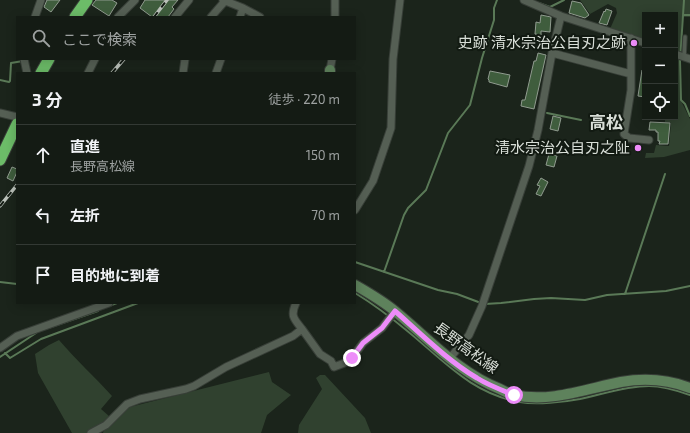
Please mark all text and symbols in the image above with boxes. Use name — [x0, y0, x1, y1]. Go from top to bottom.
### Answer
map controls — [642, 12, 678, 120]
button: + — [642, 12, 678, 48]
search box — [16, 16, 356, 60]
icon: search — [30, 27, 52, 49]
text: ここで検索 — [62, 30, 137, 48]
place label: 史跡 清水宗治公自刃之跡 — [458, 33, 626, 51]
marker: 史跡 清水宗治公自刃之跡 — [629, 38, 639, 48]
button: − — [642, 48, 678, 84]
button: locate — [642, 84, 678, 120]
text: 3 分 — [32, 89, 62, 109]
text: 徒歩 · 220 m — [268, 91, 340, 107]
district label: 高松 — [589, 111, 623, 131]
text: 直進 — [70, 137, 100, 155]
place label: 清水宗治公自刃之阯 — [495, 138, 630, 156]
marker: 清水宗治公自刃之阯 — [633, 143, 643, 153]
icon: ahead — [32, 144, 54, 166]
text: 150 m — [306, 147, 340, 163]
text: 長野高松線 — [70, 158, 135, 174]
icon: left — [32, 204, 54, 226]
text: 左折 — [70, 206, 100, 224]
text: 70 m — [311, 207, 340, 223]
icon: arrive — [32, 264, 54, 286]
text: 目的地に到着 — [70, 266, 160, 284]
street label: 長野高松線 — [431, 318, 502, 377]
route end — [343, 349, 361, 367]
route start — [505, 386, 523, 404]

